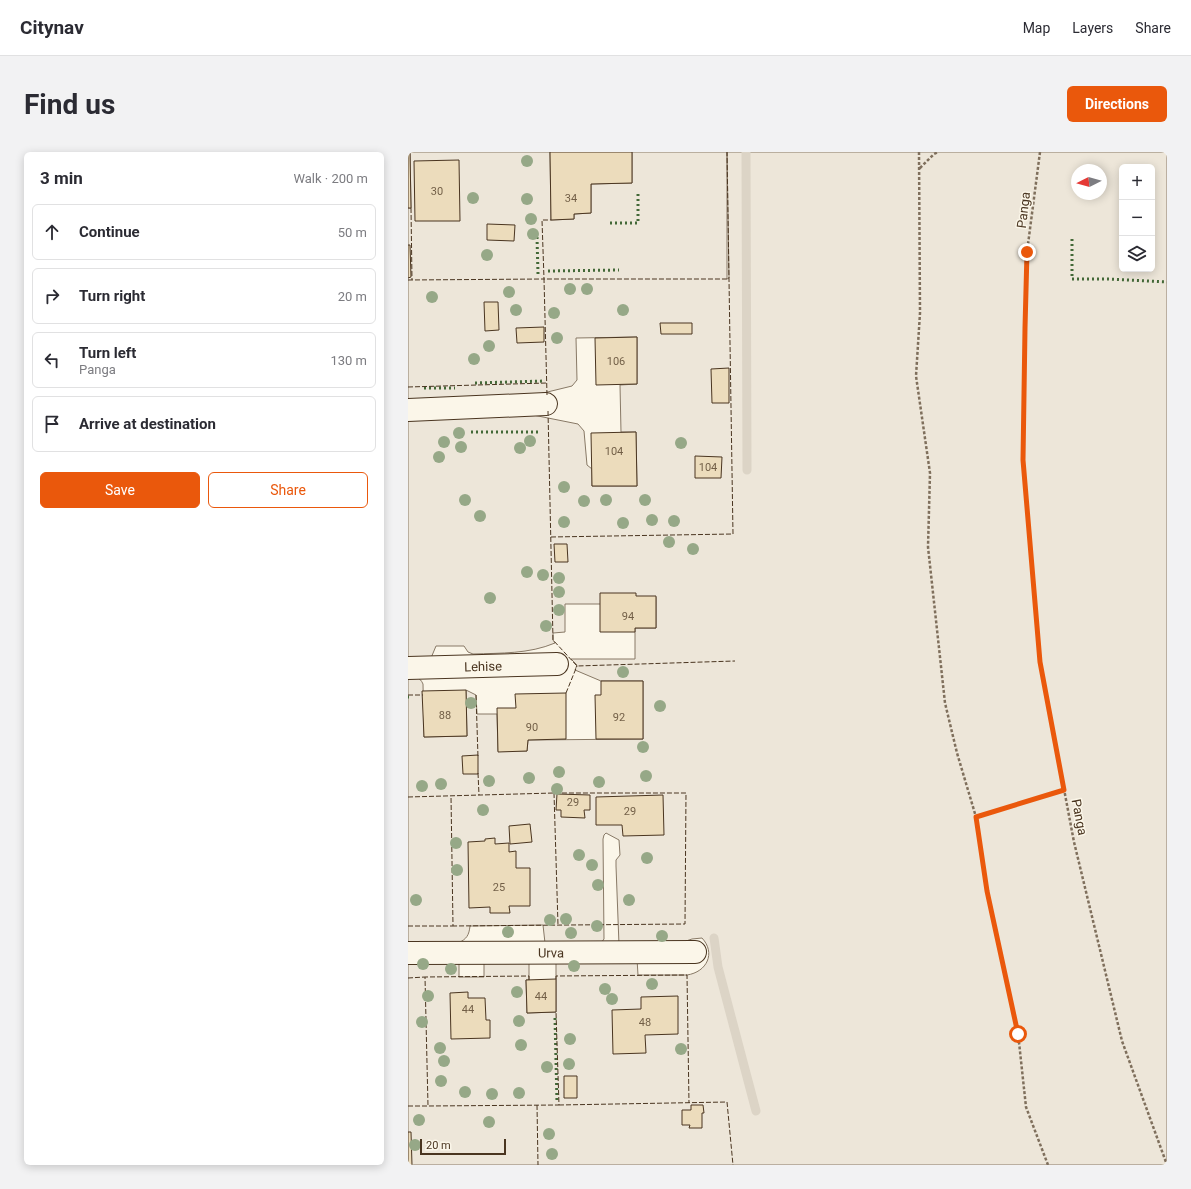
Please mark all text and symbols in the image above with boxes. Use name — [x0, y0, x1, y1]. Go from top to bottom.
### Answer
text: Citynav — [20, 16, 84, 39]
text: Map — [1023, 20, 1050, 36]
text: Layers — [1072, 20, 1113, 36]
text: Share — [1135, 20, 1171, 36]
button: Directions — [1067, 86, 1167, 122]
text: Find us — [24, 88, 115, 121]
north arrow — [1071, 164, 1107, 200]
map controls — [1119, 164, 1155, 272]
button: + — [1119, 164, 1155, 200]
text: 3 min — [40, 168, 83, 188]
text: Walk · 200 m — [293, 171, 368, 186]
house number: 30 — [431, 185, 443, 198]
street label: Panga — [1014, 191, 1033, 229]
house number: 34 — [565, 192, 577, 205]
button: − — [1119, 200, 1155, 236]
icon: ahead — [41, 221, 63, 243]
text: Continue — [79, 223, 140, 241]
text: 50 m — [338, 225, 367, 240]
button: layers — [1119, 236, 1155, 272]
route end — [1018, 243, 1036, 261]
icon: right — [41, 285, 63, 307]
text: Turn right — [79, 287, 145, 305]
text: 20 m — [338, 289, 367, 304]
text: Turn left — [79, 344, 136, 362]
icon: left — [41, 349, 63, 371]
text: 130 m — [330, 353, 367, 368]
house number: 106 — [607, 355, 625, 368]
text: Panga — [79, 362, 116, 377]
icon: arrive — [41, 413, 63, 435]
text: Arrive at destination — [79, 415, 216, 433]
house number: 104 — [605, 445, 623, 458]
house number: 104 — [699, 461, 717, 474]
button: Save — [40, 472, 200, 508]
button: Share — [208, 472, 368, 508]
house number: 94 — [622, 610, 634, 623]
street label: Lehise — [464, 658, 502, 674]
house number: 88 — [439, 709, 451, 722]
house number: 92 — [613, 711, 625, 724]
house number: 90 — [526, 721, 538, 734]
house number: 29 — [567, 796, 579, 809]
street label: Panga — [1069, 798, 1090, 837]
house number: 29 — [624, 805, 636, 818]
house number: 25 — [493, 881, 505, 894]
street label: Urva — [538, 945, 564, 961]
house number: 44 — [535, 990, 547, 1003]
house number: 44 — [462, 1003, 474, 1016]
house number: 48 — [639, 1016, 651, 1029]
route start — [1009, 1025, 1027, 1043]
scale bar — [420, 1137, 506, 1156]
text: 20 m — [426, 1139, 451, 1152]

